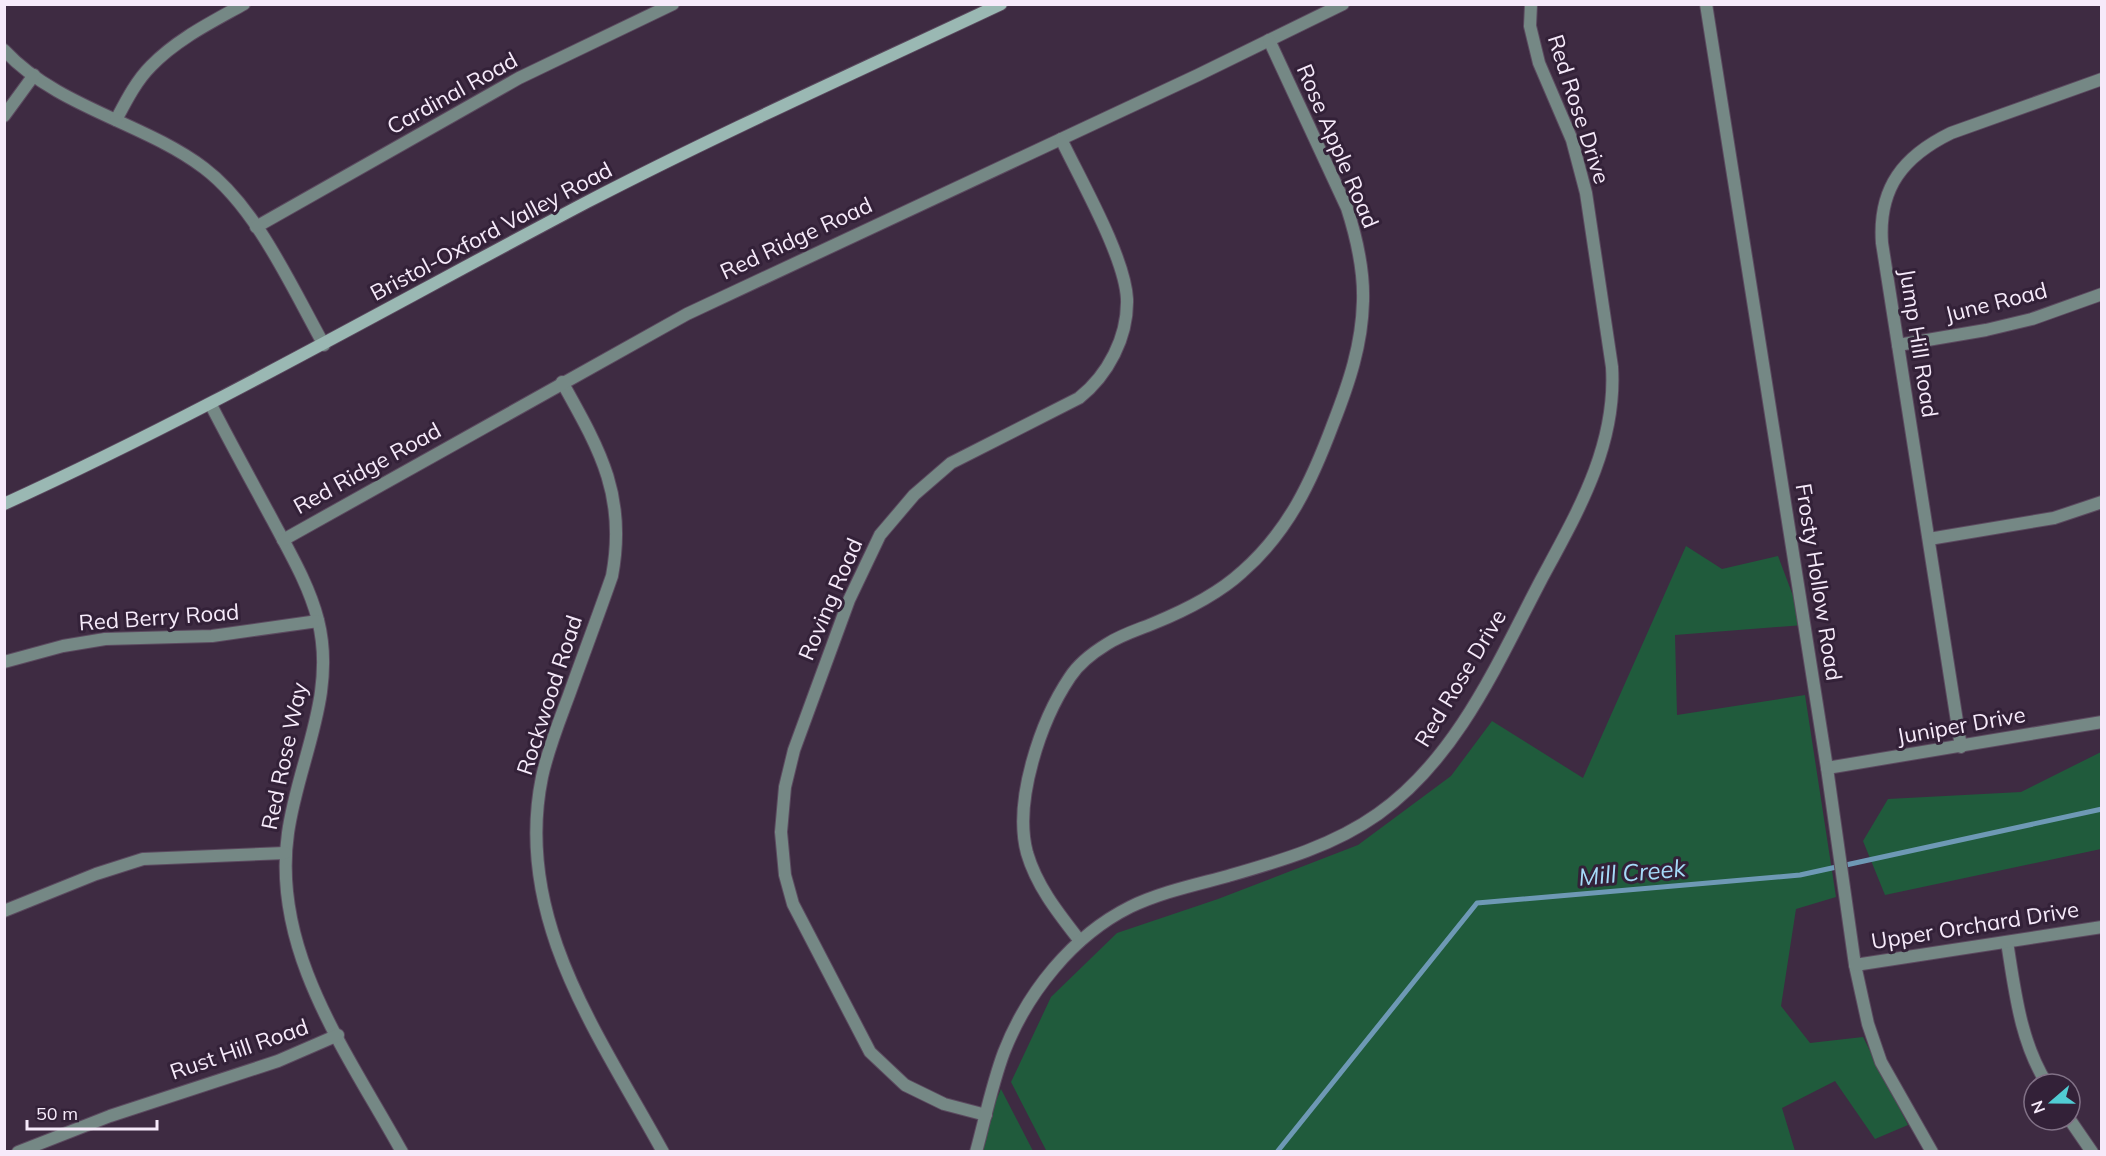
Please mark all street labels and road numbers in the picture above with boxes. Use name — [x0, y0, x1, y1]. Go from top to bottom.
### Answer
street label: Red Rose Drive — [1542, 31, 1616, 187]
street label: Cardinal Road — [382, 46, 522, 140]
street label: Rose Apple Road — [1291, 60, 1385, 232]
street label: Bristol-Oxford Valley Road — [365, 155, 617, 307]
street label: Red Ridge Road — [716, 191, 876, 285]
street label: Jump Hill Road — [1893, 267, 1945, 419]
street label: June Road — [1942, 276, 2050, 328]
street label: Red Ridge Road — [288, 416, 446, 520]
street label: Frosty Hollow Road — [1790, 481, 1848, 683]
street label: Roving Road — [792, 534, 868, 664]
street label: Red Berry Road — [78, 597, 240, 637]
street label: Red Rose Drive — [1408, 604, 1512, 752]
street label: Rockwood Road — [510, 612, 588, 778]
street label: Red Rose Way — [255, 679, 313, 832]
street label: Juniper Drive — [1895, 700, 2027, 750]
street label: Upper Orchard Drive — [1869, 895, 2081, 955]
street label: Rust Hill Road — [166, 1012, 312, 1086]

